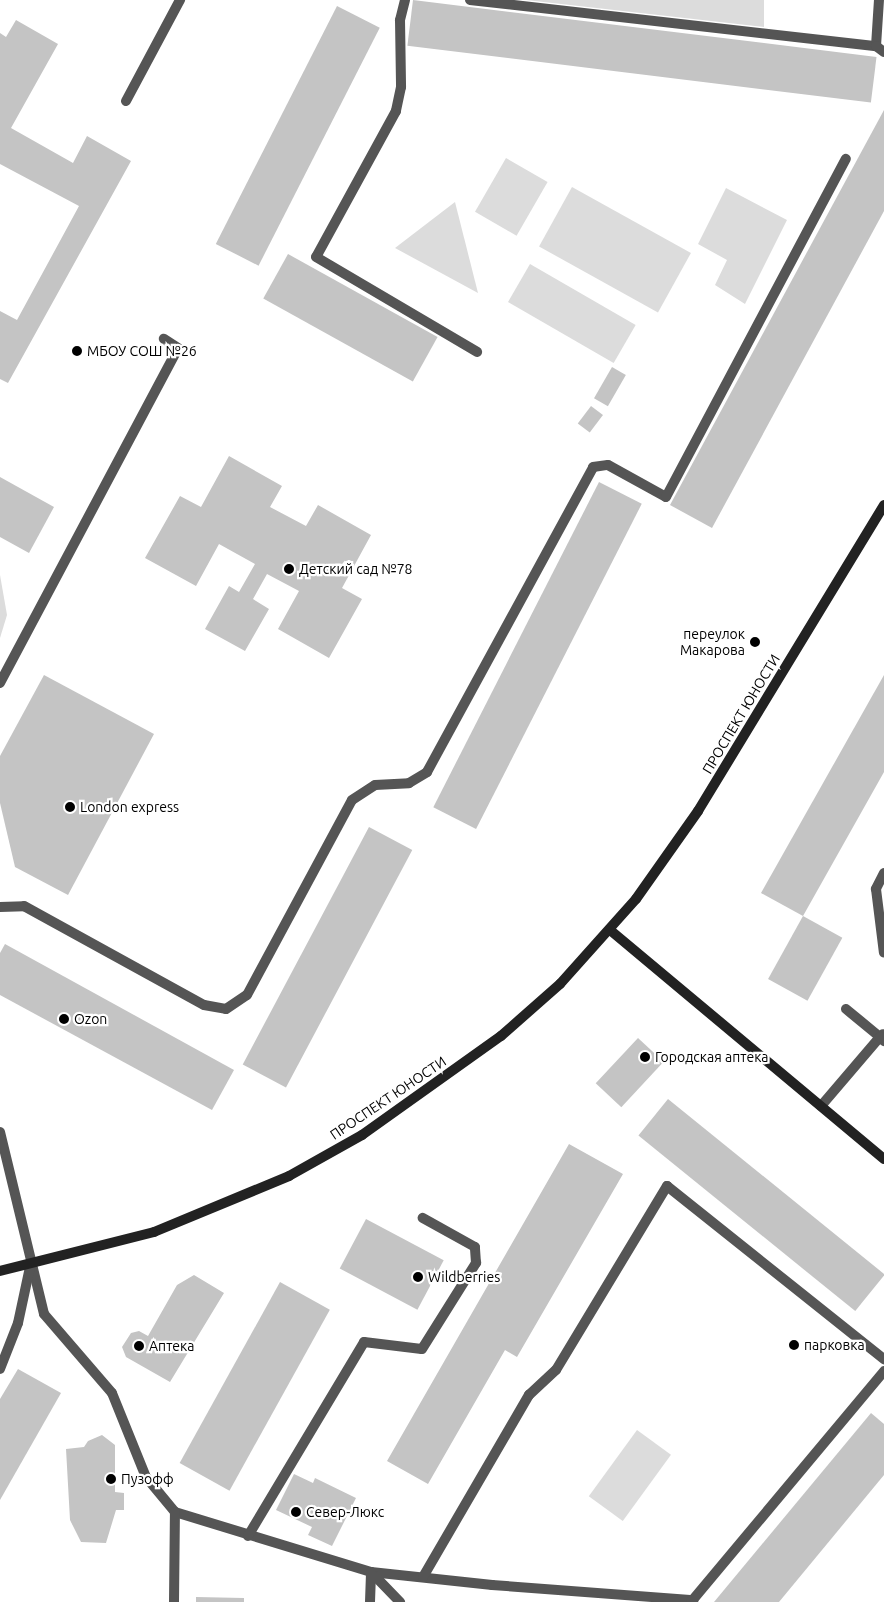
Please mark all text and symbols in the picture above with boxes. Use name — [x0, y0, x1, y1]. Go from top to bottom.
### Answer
place label: МБОУ СОШ №26 — [87, 343, 197, 359]
marker: МБОУ СОШ №26 — [71, 345, 83, 357]
place label: Детский сад №78 — [299, 561, 413, 577]
marker: Детский сад №78 — [283, 563, 295, 575]
place label: переулок Макарова — [680, 626, 745, 658]
marker: переулок Макарова — [749, 636, 761, 648]
street label: ПРОСПЕКТ ЮНОСТИ — [699, 651, 783, 777]
place label: London express — [80, 799, 179, 815]
marker: London express — [64, 801, 76, 813]
place label: Ozon — [74, 1011, 107, 1027]
marker: Ozon — [58, 1013, 70, 1025]
place label: Городская аптека — [655, 1049, 769, 1065]
marker: Городская аптека — [639, 1051, 651, 1063]
street label: ПРОСПЕКТ ЮНОСТИ — [327, 1053, 449, 1143]
place label: Wildberries — [428, 1269, 500, 1285]
marker: Wildberries — [412, 1271, 424, 1283]
place label: парковка — [804, 1337, 865, 1353]
place label: Аптека — [149, 1338, 194, 1354]
marker: парковка — [788, 1339, 800, 1351]
marker: Аптека — [133, 1340, 145, 1352]
place label: Пузофф — [121, 1471, 174, 1487]
marker: Пузофф — [105, 1473, 117, 1485]
place label: Север-Люкс — [306, 1504, 384, 1520]
marker: Север-Люкс — [290, 1506, 302, 1518]

